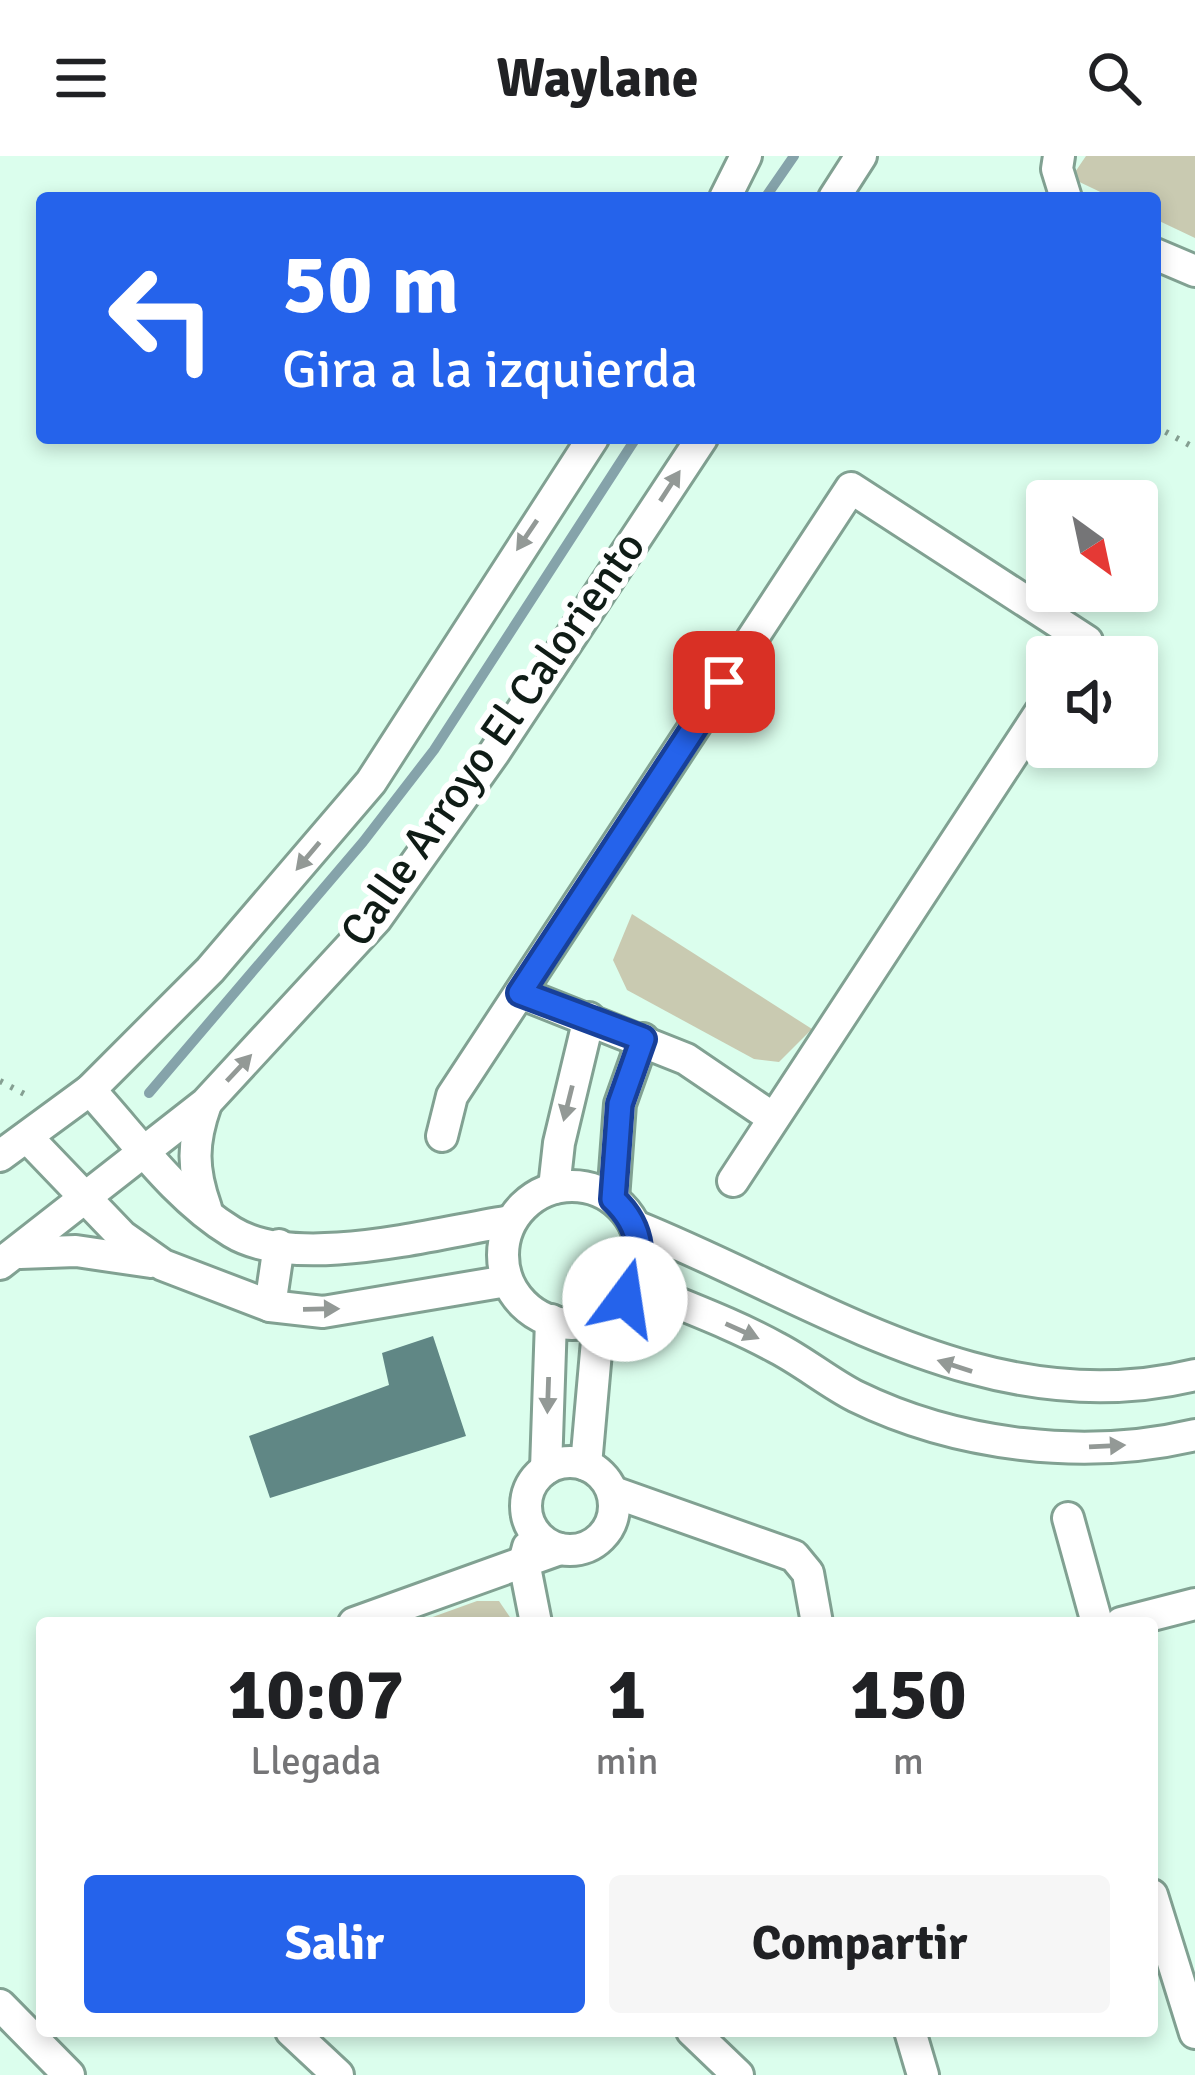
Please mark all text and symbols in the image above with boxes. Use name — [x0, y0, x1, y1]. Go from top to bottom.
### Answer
icon: menu — [48, 45, 114, 111]
text: Waylane — [496, 45, 699, 112]
icon: search — [1081, 45, 1147, 111]
text: 50 m — [282, 233, 459, 337]
icon: left — [84, 240, 240, 396]
text: Gira a la izquierda — [282, 336, 698, 403]
one-way arrow — [658, 470, 681, 503]
north arrow — [1026, 480, 1158, 612]
map controls — [1026, 480, 1158, 768]
one-way arrow — [516, 518, 539, 551]
street label: Calle Arroyo El Caloriento — [329, 521, 657, 957]
pin — [673, 631, 775, 733]
button: sound — [1026, 636, 1158, 768]
icon: arrive — [691, 649, 757, 715]
one-way arrow — [295, 841, 321, 871]
one-way arrow — [224, 1054, 252, 1083]
one-way arrow — [558, 1084, 577, 1121]
position arrow — [562, 1236, 688, 1362]
one-way arrow — [303, 1300, 341, 1319]
one-way arrow — [724, 1322, 759, 1342]
one-way arrow — [936, 1355, 973, 1374]
one-way arrow — [539, 1377, 558, 1415]
one-way arrow — [1089, 1436, 1127, 1455]
text: 10:07 — [227, 1650, 404, 1739]
text: 1 — [608, 1650, 646, 1739]
text: 150 — [850, 1650, 967, 1739]
text: Llegada — [250, 1737, 381, 1785]
text: min — [596, 1737, 659, 1785]
text: m — [893, 1737, 924, 1785]
button: Salir — [84, 1875, 585, 2013]
button: Compartir — [609, 1875, 1110, 2013]

